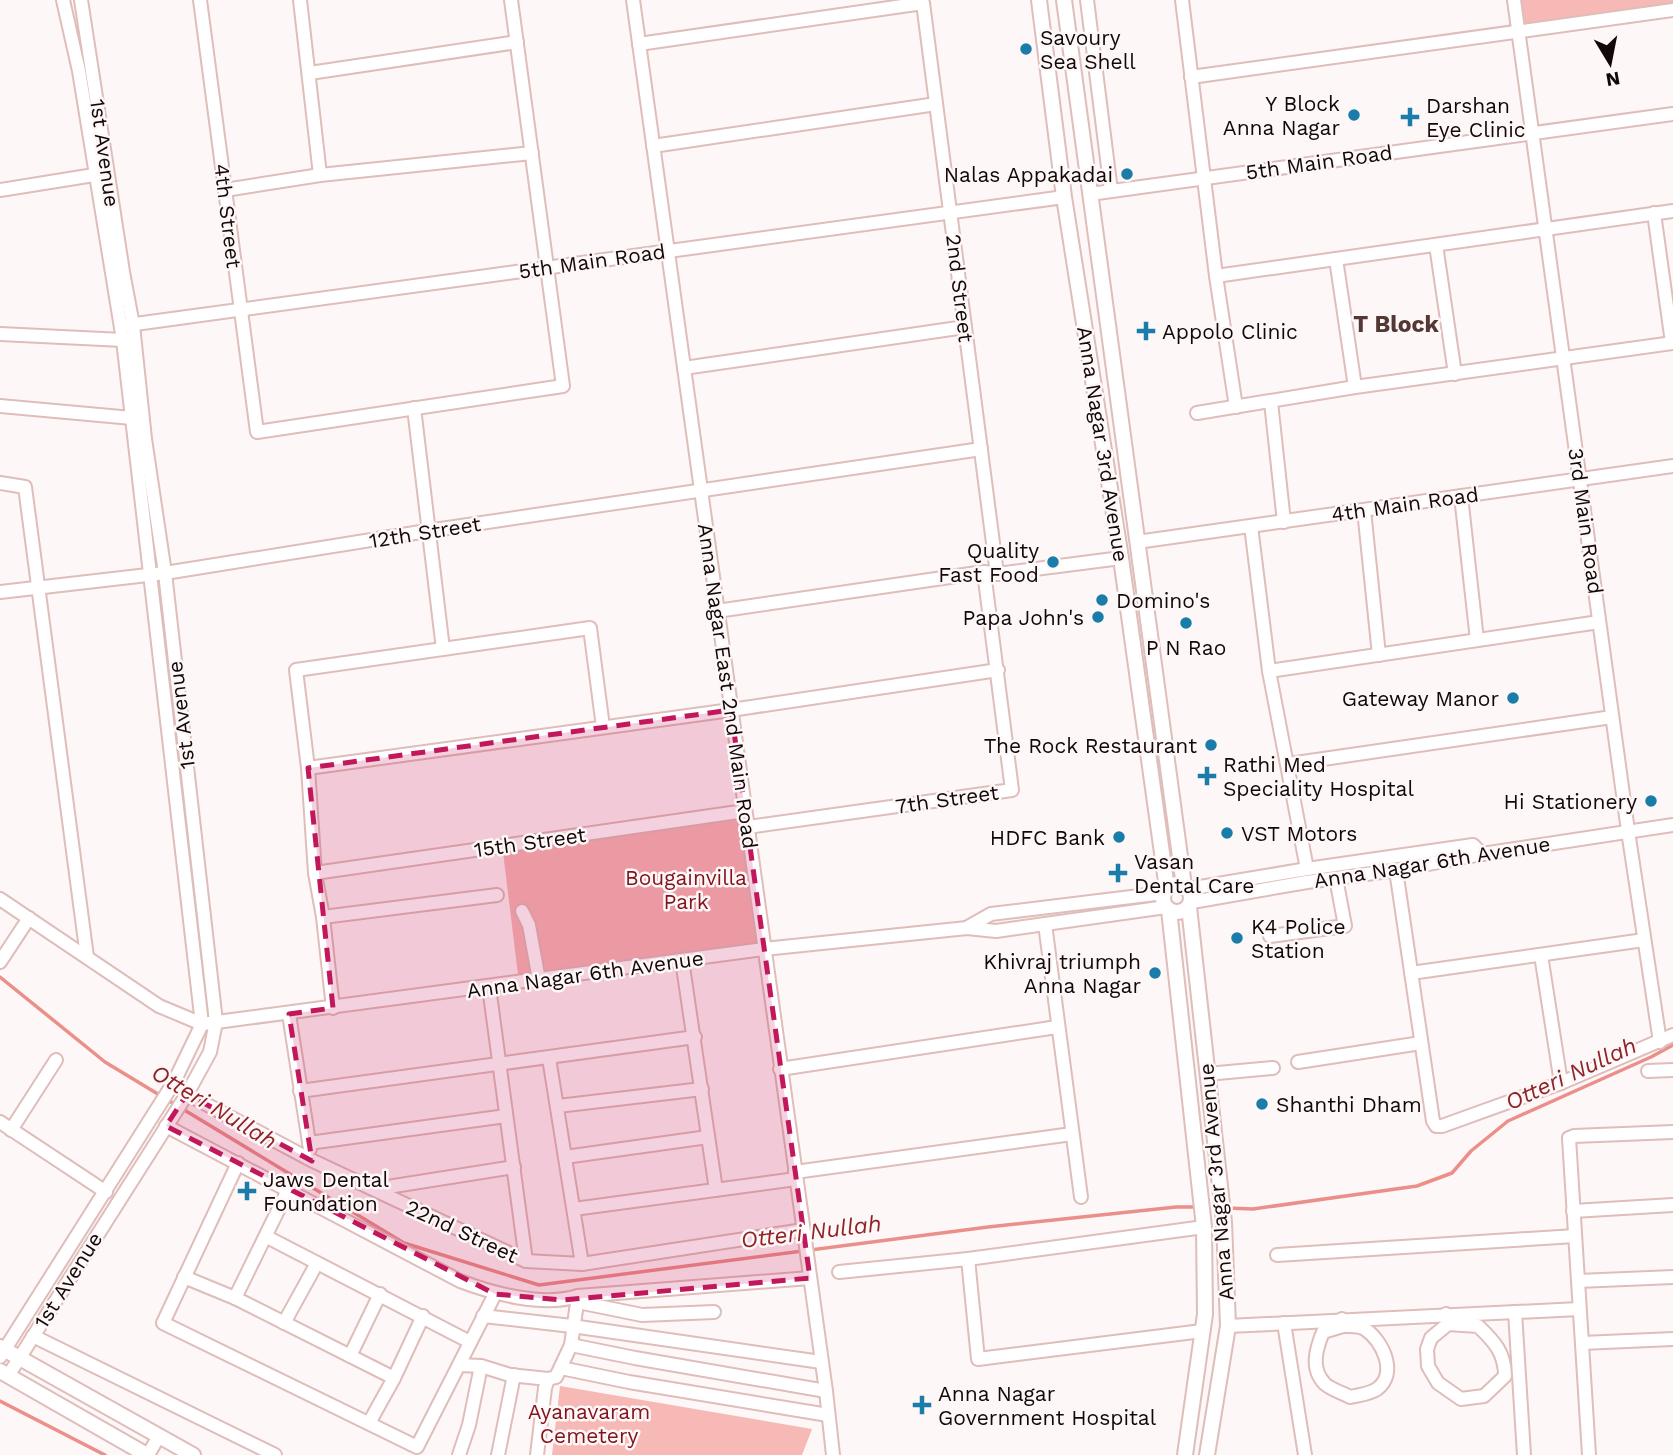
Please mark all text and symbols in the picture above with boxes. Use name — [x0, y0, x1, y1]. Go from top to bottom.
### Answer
place label: Savoury Sea Shell — [1040, 25, 1136, 74]
north arrow — [1575, 28, 1645, 98]
marker: Savoury Sea Shell — [1018, 41, 1034, 57]
text: N — [1604, 67, 1622, 92]
place label: Y Block Anna Nagar — [1223, 91, 1340, 140]
place label: Darshan Eye Clinic — [1426, 93, 1526, 142]
street label: 1st Avenue — [85, 97, 125, 209]
marker: Y Block Anna Nagar — [1346, 107, 1362, 123]
marker: Darshan Eye Clinic — [1400, 107, 1420, 127]
street label: 5th Main Road — [1244, 139, 1394, 185]
street label: 4th Street — [209, 162, 247, 270]
place label: Nalas Appakadai — [944, 162, 1113, 187]
marker: Nalas Appakadai — [1119, 166, 1135, 182]
street label: 2nd Street — [941, 232, 979, 344]
street label: 5th Main Road — [517, 238, 667, 284]
district label: T Block — [1353, 311, 1439, 338]
place label: Appolo Clinic — [1162, 319, 1298, 344]
marker: Appolo Clinic — [1136, 321, 1156, 341]
street label: Anna Nagar 3rd Avenue — [1072, 324, 1134, 564]
street label: 3rd Main Road — [1563, 446, 1609, 596]
street label: 4th Main Road — [1330, 481, 1480, 527]
street label: 12th Street — [367, 511, 483, 553]
street label: Anna Nagar East 2nd Main Road — [693, 522, 763, 850]
place label: Quality Fast Food — [938, 538, 1039, 587]
marker: Quality Fast Food — [1045, 554, 1061, 570]
place label: Domino's — [1116, 588, 1210, 613]
marker: Domino's — [1094, 592, 1110, 608]
place label: Papa John's — [963, 605, 1084, 630]
marker: Papa John's — [1090, 609, 1106, 625]
marker: P N Rao — [1178, 615, 1194, 631]
place label: P N Rao — [1146, 635, 1226, 660]
street label: 1st Avenue — [162, 660, 200, 770]
place label: Gateway Manor — [1342, 686, 1499, 711]
marker: Gateway Manor — [1505, 690, 1521, 706]
place label: The Rock Restaurant — [984, 733, 1197, 758]
marker: The Rock Restaurant — [1203, 737, 1219, 753]
place label: Rathi Med Speciality Hospital — [1223, 752, 1415, 801]
marker: Rathi Med Speciality Hospital — [1197, 766, 1217, 786]
street label: 7th Street — [894, 779, 1000, 819]
place label: Hi Stationery — [1504, 789, 1637, 814]
marker: Hi Stationery — [1643, 793, 1659, 809]
place label: VST Motors — [1241, 821, 1357, 846]
street label: 15th Street — [473, 822, 588, 862]
place label: HDFC Bank — [990, 825, 1105, 850]
marker: VST Motors — [1219, 825, 1235, 841]
marker: HDFC Bank — [1111, 829, 1127, 845]
street label: Anna Nagar 6th Avenue — [1312, 831, 1552, 893]
place label: Vasan Dental Care — [1134, 849, 1254, 898]
marker: Vasan Dental Care — [1108, 863, 1128, 883]
park label: Bougainvilla Park — [625, 865, 747, 914]
place label: K4 Police Station — [1251, 914, 1346, 963]
marker: K4 Police Station — [1229, 930, 1245, 946]
street label: Anna Nagar 6th Avenue — [465, 945, 705, 1003]
place label: Khivraj triumph Anna Nagar — [983, 949, 1141, 998]
marker: Khivraj triumph Anna Nagar — [1147, 965, 1163, 981]
water label: Otteri Nullah — [1501, 1032, 1641, 1116]
water label: Otteri Nullah — [146, 1059, 282, 1155]
street label: Anna Nagar 3rd Avenue — [1193, 1062, 1239, 1302]
place label: Shanthi Dham — [1276, 1092, 1422, 1117]
marker: Shanthi Dham — [1254, 1096, 1270, 1112]
place label: Jaws Dental Foundation — [263, 1167, 390, 1216]
marker: Jaws Dental Foundation — [237, 1181, 257, 1201]
street label: 22nd Street — [402, 1194, 522, 1268]
water label: Otteri Nullah — [739, 1210, 883, 1254]
street label: 1st Avenue — [29, 1227, 107, 1333]
place label: Anna Nagar Government Hospital — [938, 1381, 1157, 1430]
marker: Anna Nagar Government Hospital — [912, 1395, 932, 1415]
park label: Ayanavaram Cemetery — [528, 1399, 650, 1448]

